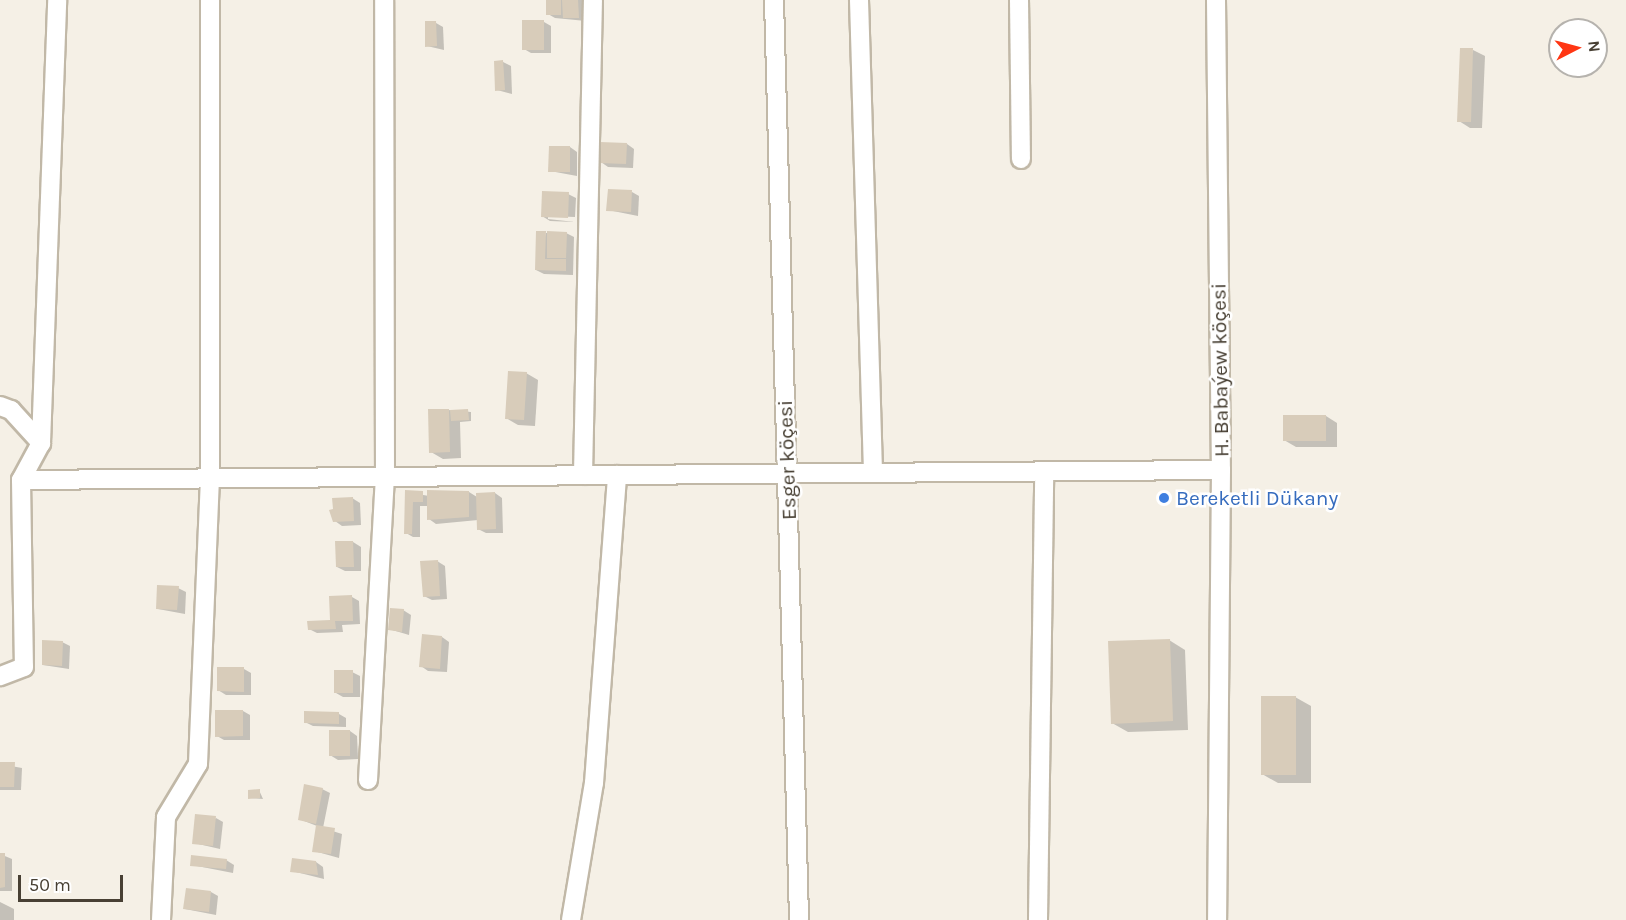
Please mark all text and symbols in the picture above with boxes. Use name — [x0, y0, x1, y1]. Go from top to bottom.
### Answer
north arrow — [1548, 18, 1608, 78]
text: N — [1584, 40, 1604, 53]
street label: H. Babaýew köçesi — [1206, 283, 1234, 457]
street label: Esger köçesi — [772, 399, 802, 521]
place label: Bereketli Dükany — [1176, 485, 1338, 511]
marker: Bereketli Dükany — [1157, 491, 1171, 505]
scale bar — [21, 863, 126, 901]
text: 50 m — [29, 874, 71, 896]

